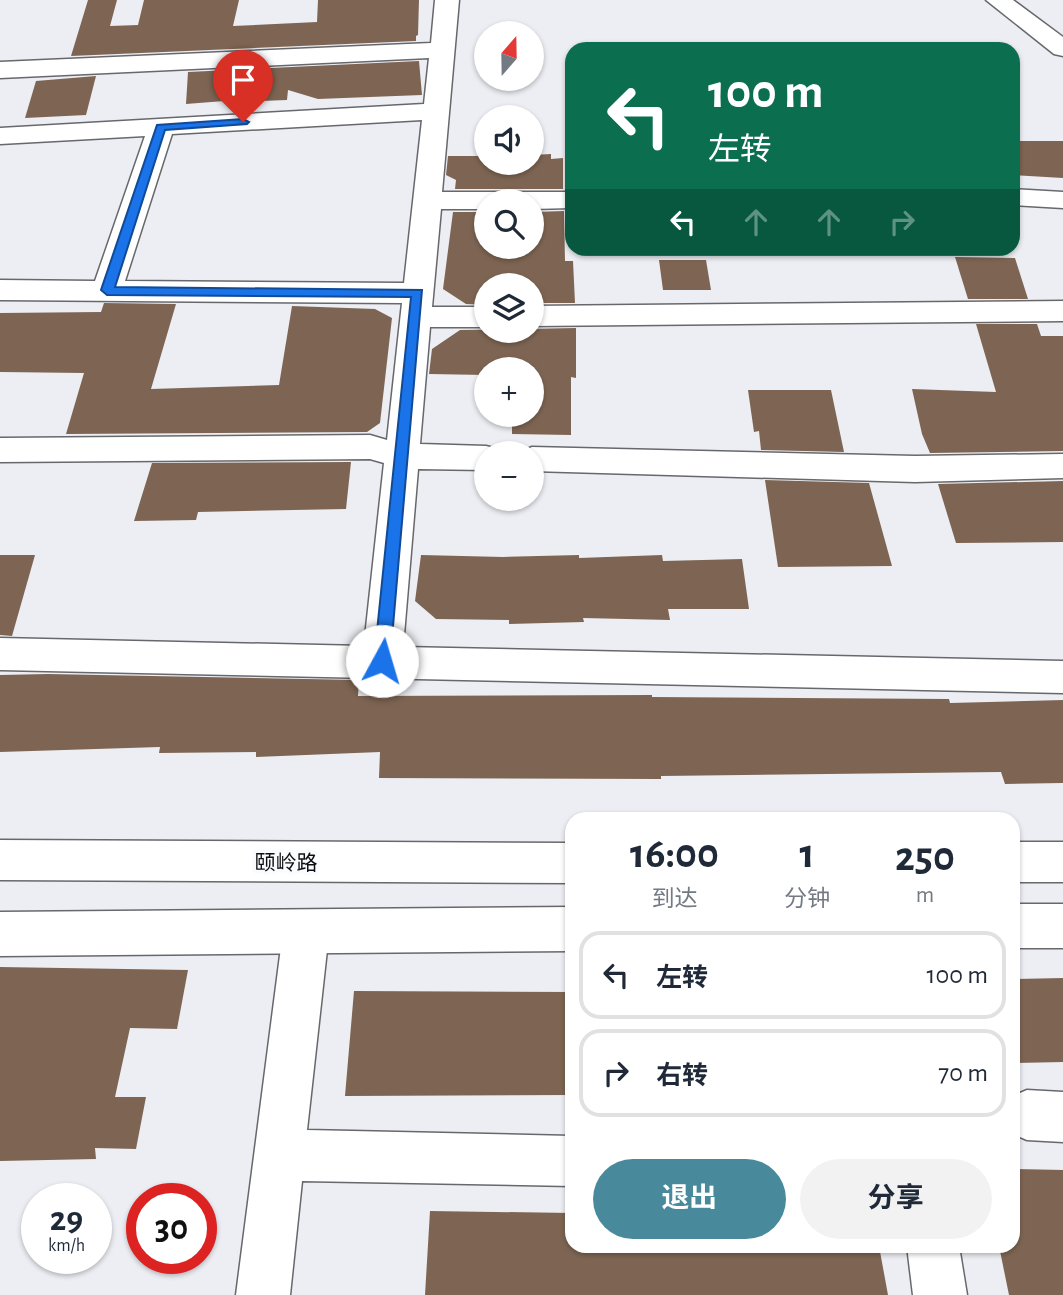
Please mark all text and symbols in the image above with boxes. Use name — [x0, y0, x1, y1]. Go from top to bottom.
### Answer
north arrow — [474, 21, 544, 91]
map controls — [474, 21, 544, 511]
pin — [213, 50, 273, 122]
icon: arrive — [224, 61, 262, 99]
text: 100 m — [708, 68, 824, 117]
icon: left — [593, 70, 684, 161]
button: sound — [474, 105, 544, 175]
text: 左转 — [708, 134, 772, 166]
button: search — [474, 189, 544, 259]
icon: left — [664, 203, 702, 241]
icon: ahead — [737, 203, 775, 241]
icon: ahead — [810, 203, 848, 241]
icon: right — [883, 203, 921, 241]
button: layers — [474, 273, 544, 343]
button: + — [474, 357, 544, 427]
button: − — [474, 441, 544, 511]
position arrow — [345, 624, 419, 698]
text: 16:00 — [630, 833, 719, 875]
text: 1 — [799, 833, 815, 875]
text: 250 — [895, 836, 955, 878]
street label: 颐岭路 — [255, 852, 318, 874]
text: m — [916, 884, 934, 907]
text: 到达 — [651, 888, 697, 911]
text: 分钟 — [784, 888, 830, 911]
icon: left — [597, 956, 635, 994]
text: 100 m — [927, 962, 988, 988]
text: 左转 — [656, 965, 708, 991]
icon: right — [597, 1054, 635, 1092]
text: 70 m — [938, 1060, 988, 1086]
text: 右转 — [656, 1063, 708, 1089]
button: 退出 — [593, 1159, 786, 1239]
button: 分享 — [800, 1159, 992, 1239]
speed limit sign: 30 — [126, 1183, 217, 1274]
text: 29 — [50, 1202, 83, 1237]
text: km/h — [48, 1237, 85, 1255]

